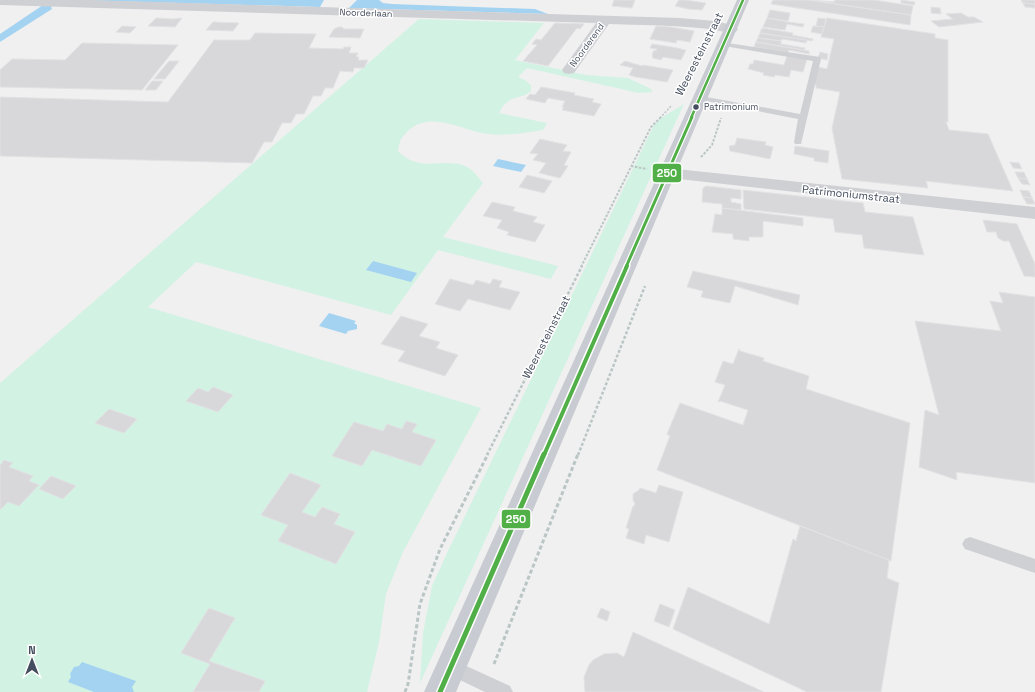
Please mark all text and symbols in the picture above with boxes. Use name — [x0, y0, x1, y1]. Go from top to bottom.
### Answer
street label: Noorderlaan — [339, 6, 393, 20]
street label: Weeresteinstraat — [672, 10, 726, 98]
street label: Noorderend — [567, 21, 607, 69]
place label: Patrimonium — [704, 101, 758, 113]
marker: Patrimonium — [691, 102, 701, 112]
line badge: 250 — [652, 163, 682, 183]
text: 250 — [657, 166, 677, 180]
street label: Patrimoniumstraat — [801, 182, 901, 206]
street label: Weeresteinstraat — [519, 293, 573, 381]
line badge: 250 — [501, 509, 531, 529]
text: 250 — [506, 512, 526, 526]
north arrow — [12, 640, 52, 680]
text: N — [28, 643, 36, 657]

